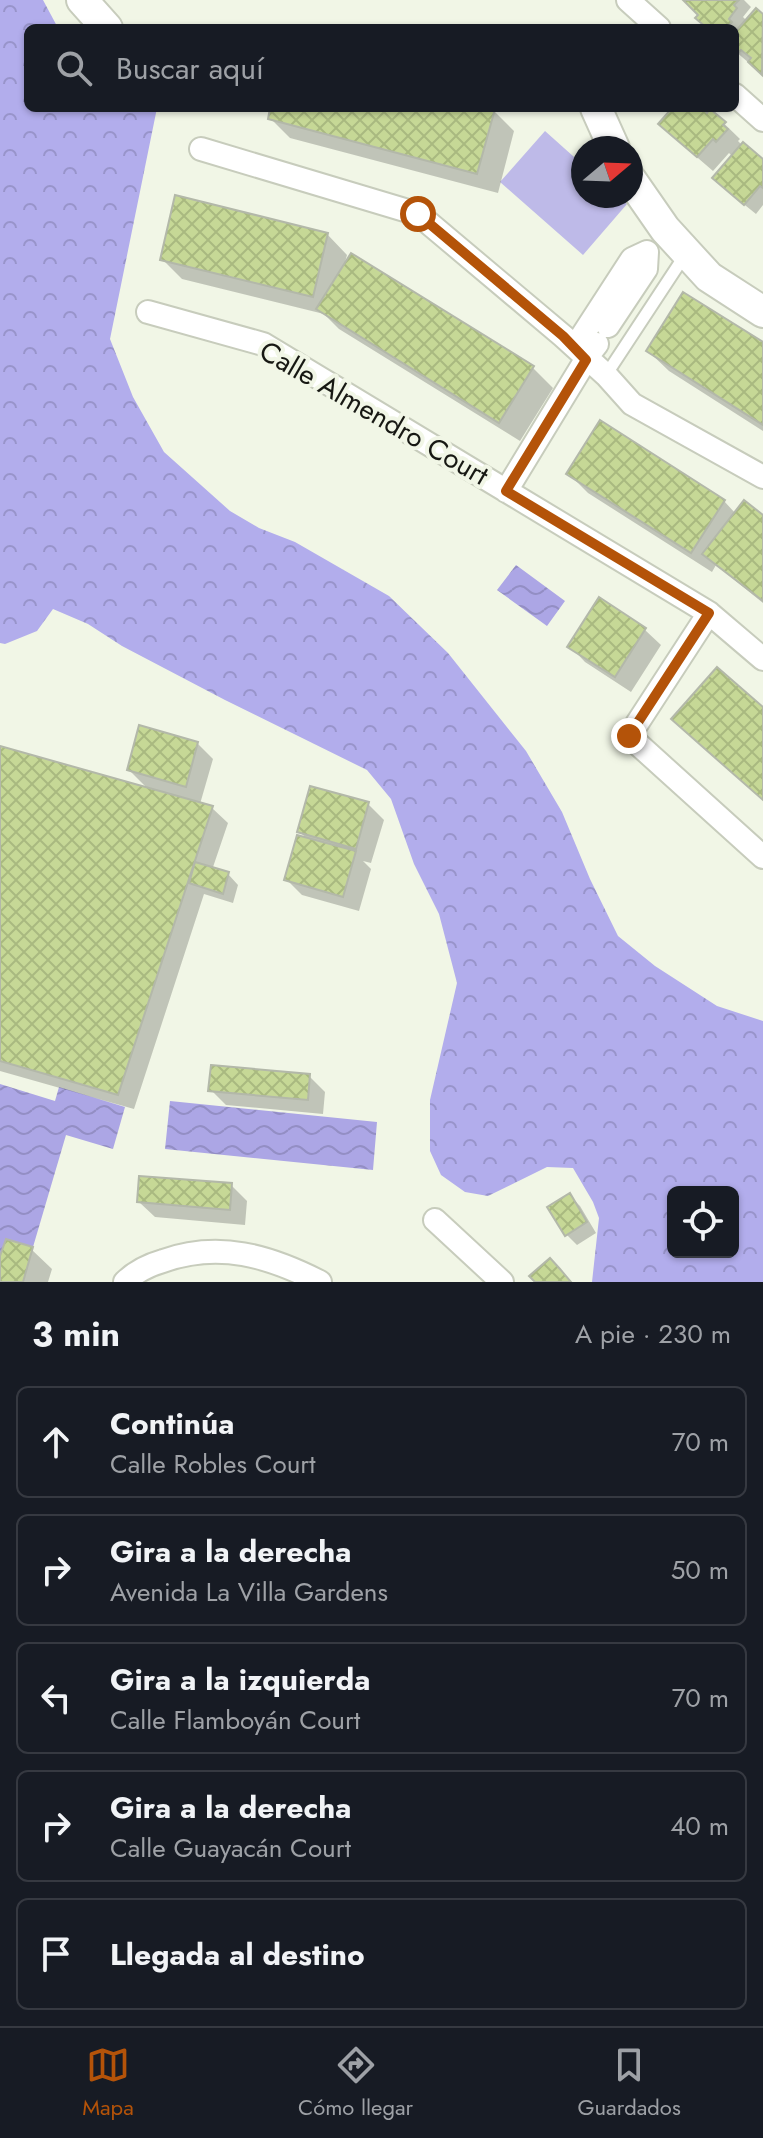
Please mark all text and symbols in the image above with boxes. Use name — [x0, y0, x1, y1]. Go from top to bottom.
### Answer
search box — [24, 24, 739, 112]
icon: search — [52, 46, 96, 90]
text: Buscar aquí — [116, 47, 264, 90]
north arrow — [571, 136, 643, 208]
route start — [400, 196, 436, 232]
street label: Calle Almendro Court — [252, 331, 496, 496]
route end — [611, 718, 647, 754]
map controls — [667, 1186, 739, 1258]
button: locate — [667, 1186, 739, 1258]
text: 3 min — [32, 1310, 120, 1359]
text: A pie · 230 m — [575, 1315, 731, 1353]
text: Continúa — [110, 1402, 234, 1445]
icon: ahead — [34, 1420, 78, 1464]
text: 70 m — [672, 1423, 729, 1461]
text: Calle Robles Court — [110, 1445, 316, 1483]
text: Gira a la derecha — [110, 1530, 351, 1573]
icon: right — [34, 1548, 78, 1592]
text: 50 m — [671, 1551, 729, 1589]
text: Avenida La Villa Gardens — [110, 1573, 388, 1611]
text: Gira a la izquierda — [110, 1658, 370, 1701]
icon: left — [34, 1676, 78, 1720]
text: 70 m — [672, 1679, 729, 1717]
text: Calle Flamboyán Court — [110, 1701, 360, 1739]
text: Gira a la derecha — [110, 1786, 351, 1829]
icon: right — [34, 1804, 78, 1848]
text: 40 m — [670, 1807, 729, 1845]
text: Calle Guayacán Court — [110, 1829, 351, 1867]
icon: arrive — [34, 1932, 78, 1976]
text: Llegada al destino — [110, 1933, 365, 1976]
tab: Mapa — [82, 2043, 134, 2123]
tab: Cómo llegar — [298, 2043, 413, 2123]
tab: Guardados — [577, 2043, 681, 2123]

